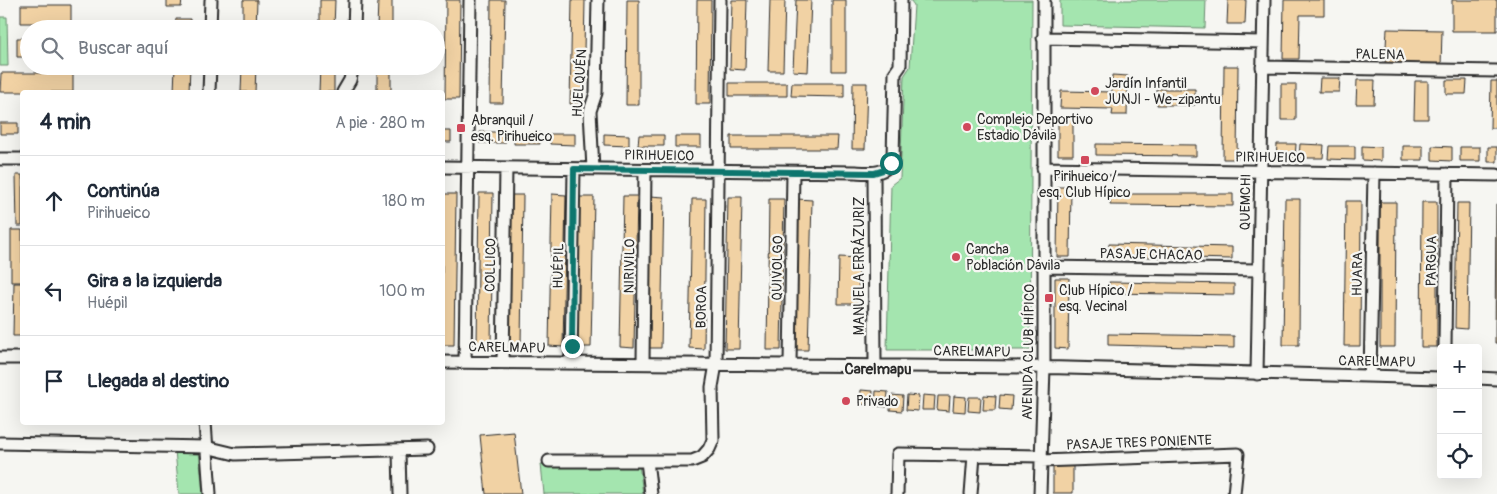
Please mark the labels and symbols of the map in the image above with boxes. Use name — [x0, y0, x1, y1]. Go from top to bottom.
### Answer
street label: PALENA — [1355, 46, 1405, 63]
street label: HUELQUÉN — [568, 48, 590, 118]
place label: Jardín Infantil JUNJI - We-zipantu — [1105, 75, 1221, 108]
marker: Jardín Infantil JUNJI - We-zipantu — [1089, 85, 1101, 97]
place label: Complejo Deportivo Estadio Dávila — [977, 111, 1093, 144]
place label: Abranquil / esq. Pirihueico — [471, 112, 553, 145]
marker: Complejo Deportivo Estadio Dávila — [961, 121, 973, 133]
marker: Abranquil / esq. Pirihueico — [455, 122, 467, 134]
street label: PIRIHUEICO — [624, 146, 694, 165]
street label: PIRIHUEICO — [1235, 148, 1305, 167]
route start — [880, 152, 903, 175]
marker: Pirihueico / esq. Club Hípico — [1079, 154, 1091, 166]
place label: Pirihueico / esq. Club Hípico — [1039, 168, 1131, 201]
street label: QUEMCHI — [1237, 174, 1254, 230]
street label: MANUELA ERRÁZURIZ — [850, 196, 868, 335]
street label: QUIVOLGO — [768, 235, 787, 301]
street label: PARGUA — [1423, 235, 1440, 287]
street label: COLLICO — [482, 238, 499, 292]
street label: NIRIVILO — [621, 238, 638, 293]
place label: Cancha Población Dávila — [966, 241, 1060, 274]
street label: HUÉPIL — [549, 243, 567, 289]
street label: PASAJE CHACAO — [1099, 245, 1203, 264]
marker: Cancha Población Dávila — [950, 251, 962, 263]
street label: HUARA — [1349, 252, 1366, 296]
place label: Club Hípico / esq. Vecinal — [1059, 282, 1133, 315]
street label: AVENIDA CLUB HÍPICO — [1018, 284, 1038, 420]
street label: BOROA — [693, 285, 710, 329]
marker: Club Hípico / esq. Vecinal — [1043, 292, 1055, 304]
route end — [561, 335, 584, 358]
street label: CARELMAPU — [468, 338, 546, 357]
street label: CARELMAPU — [933, 342, 1011, 361]
street label: CARELMAPU — [1338, 352, 1416, 371]
district label: Carelmapu — [844, 360, 912, 379]
place label: Privado — [856, 393, 899, 410]
marker: Privado — [840, 395, 852, 407]
street label: PASAJE TRES PONIENTE — [1066, 431, 1212, 454]

